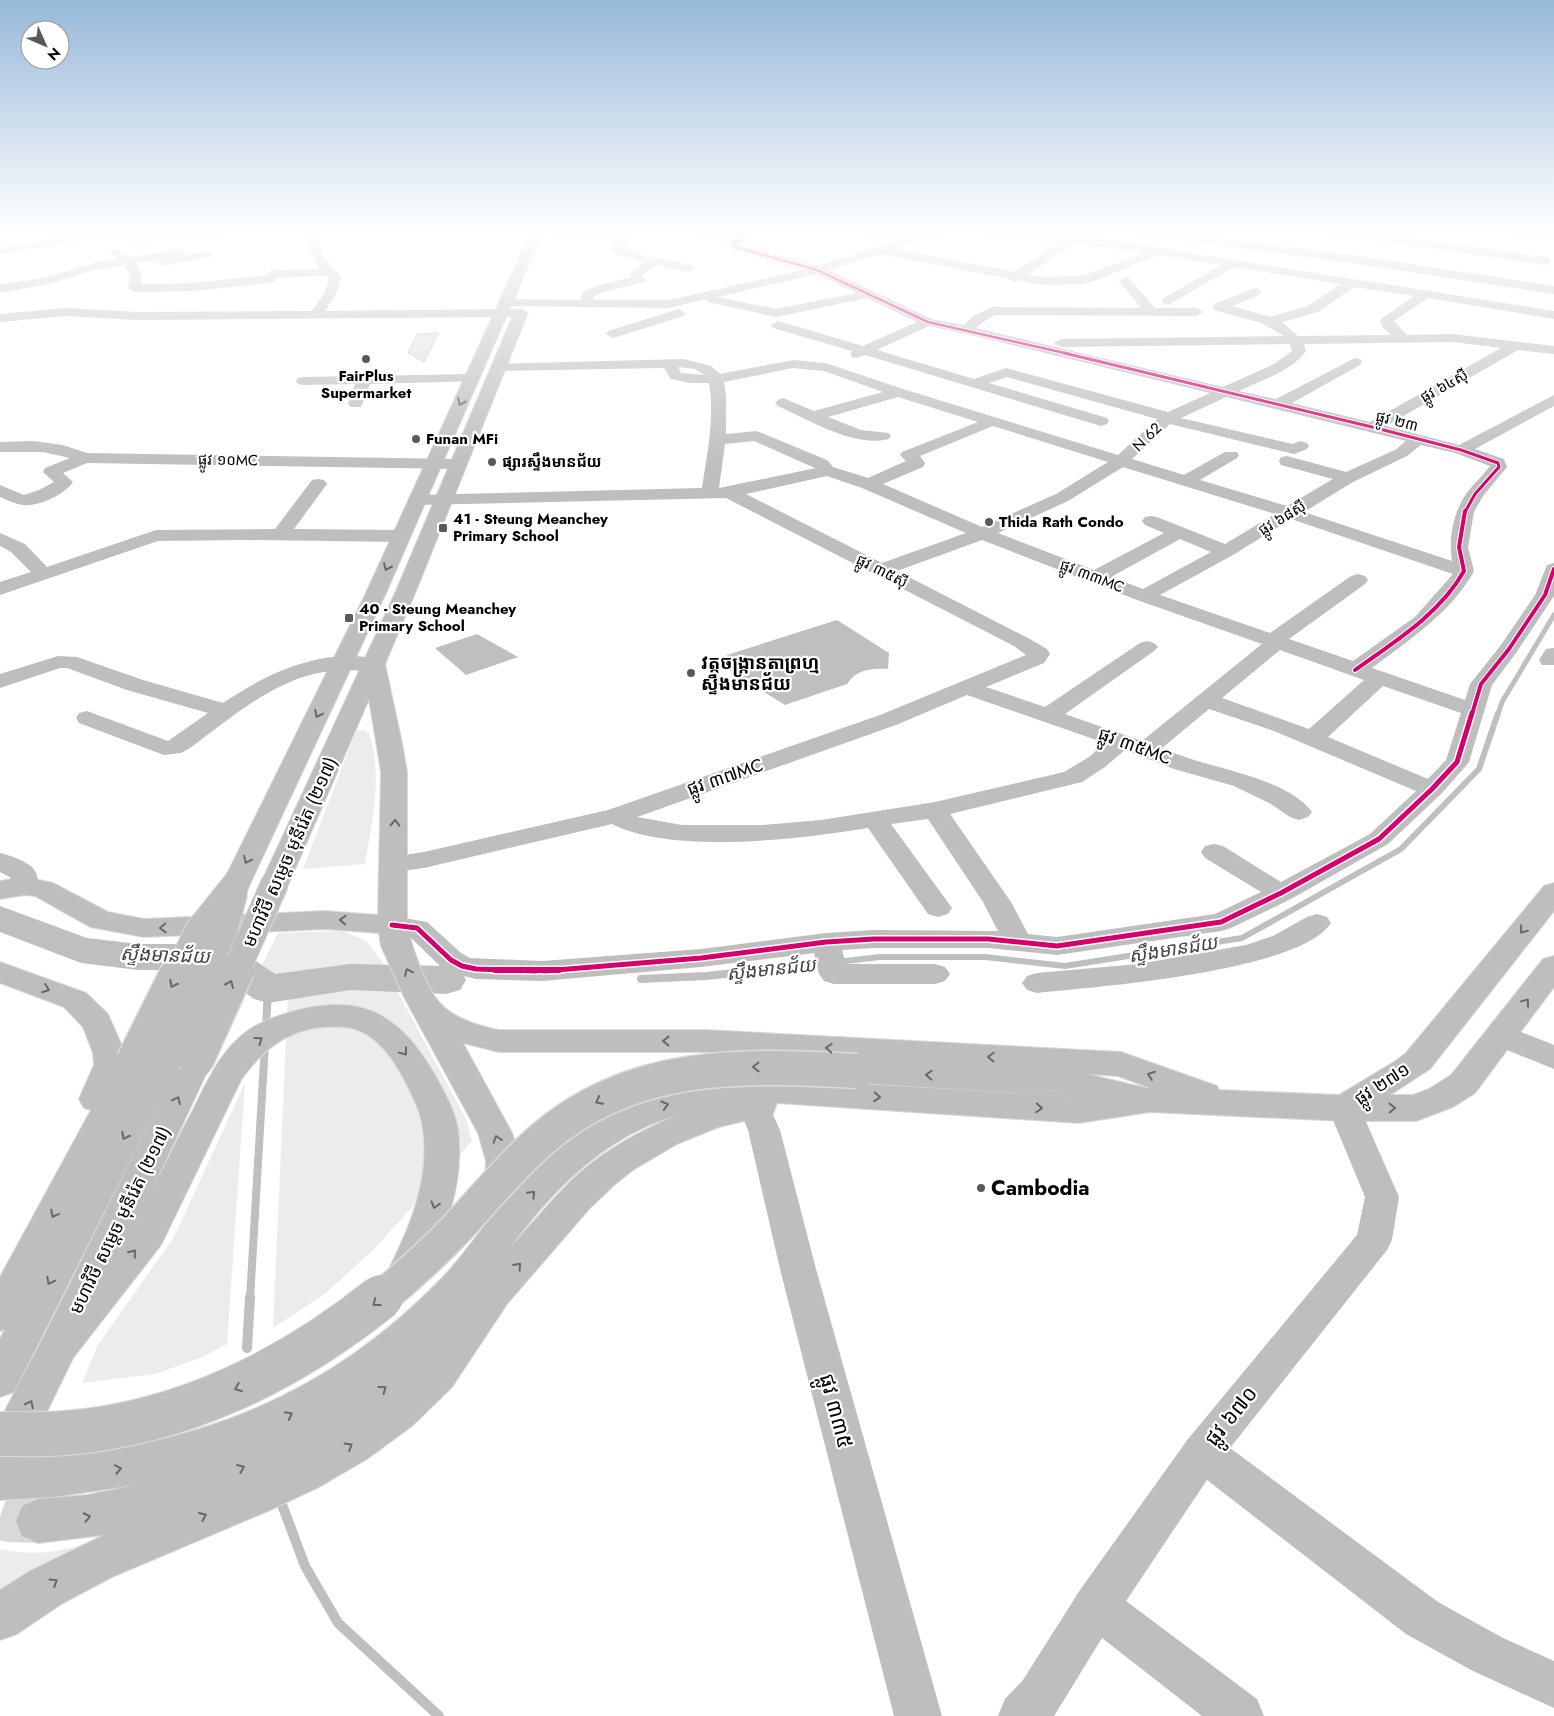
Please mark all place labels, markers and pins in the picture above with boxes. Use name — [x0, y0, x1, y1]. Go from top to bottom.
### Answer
marker: FairPlus Supermarket — [360, 353, 372, 365]
place label: FairPlus Supermarket — [321, 365, 411, 404]
place label: Funan MFi — [426, 428, 498, 450]
marker: Funan MFi — [410, 433, 422, 445]
place label: ផ្សារស្ទឹងមានជ័យ — [502, 451, 602, 473]
marker: ផ្សារស្ទឹងមានជ័យ — [486, 456, 498, 468]
place label: 41 - Steung Meanchey Primary School — [453, 508, 608, 547]
place label: Thida Rath Condo — [999, 511, 1124, 533]
marker: Thida Rath Condo — [983, 516, 995, 528]
marker: 41 - Steung Meanchey Primary School — [437, 522, 449, 534]
place label: 40 - Steung Meanchey Primary School — [359, 598, 516, 637]
marker: 40 - Steung Meanchey Primary School — [343, 612, 355, 624]
place label: វត្តចង្ក្រានតាព្រហ្ម ស្ទឹងមានជ័យ — [701, 650, 819, 697]
marker: វត្តចង្ក្រានតាព្រហ្ម ស្ទឹងមានជ័យ — [685, 667, 697, 679]
place label: Cambodia — [991, 1173, 1090, 1203]
marker: Cambodia — [975, 1182, 987, 1194]

